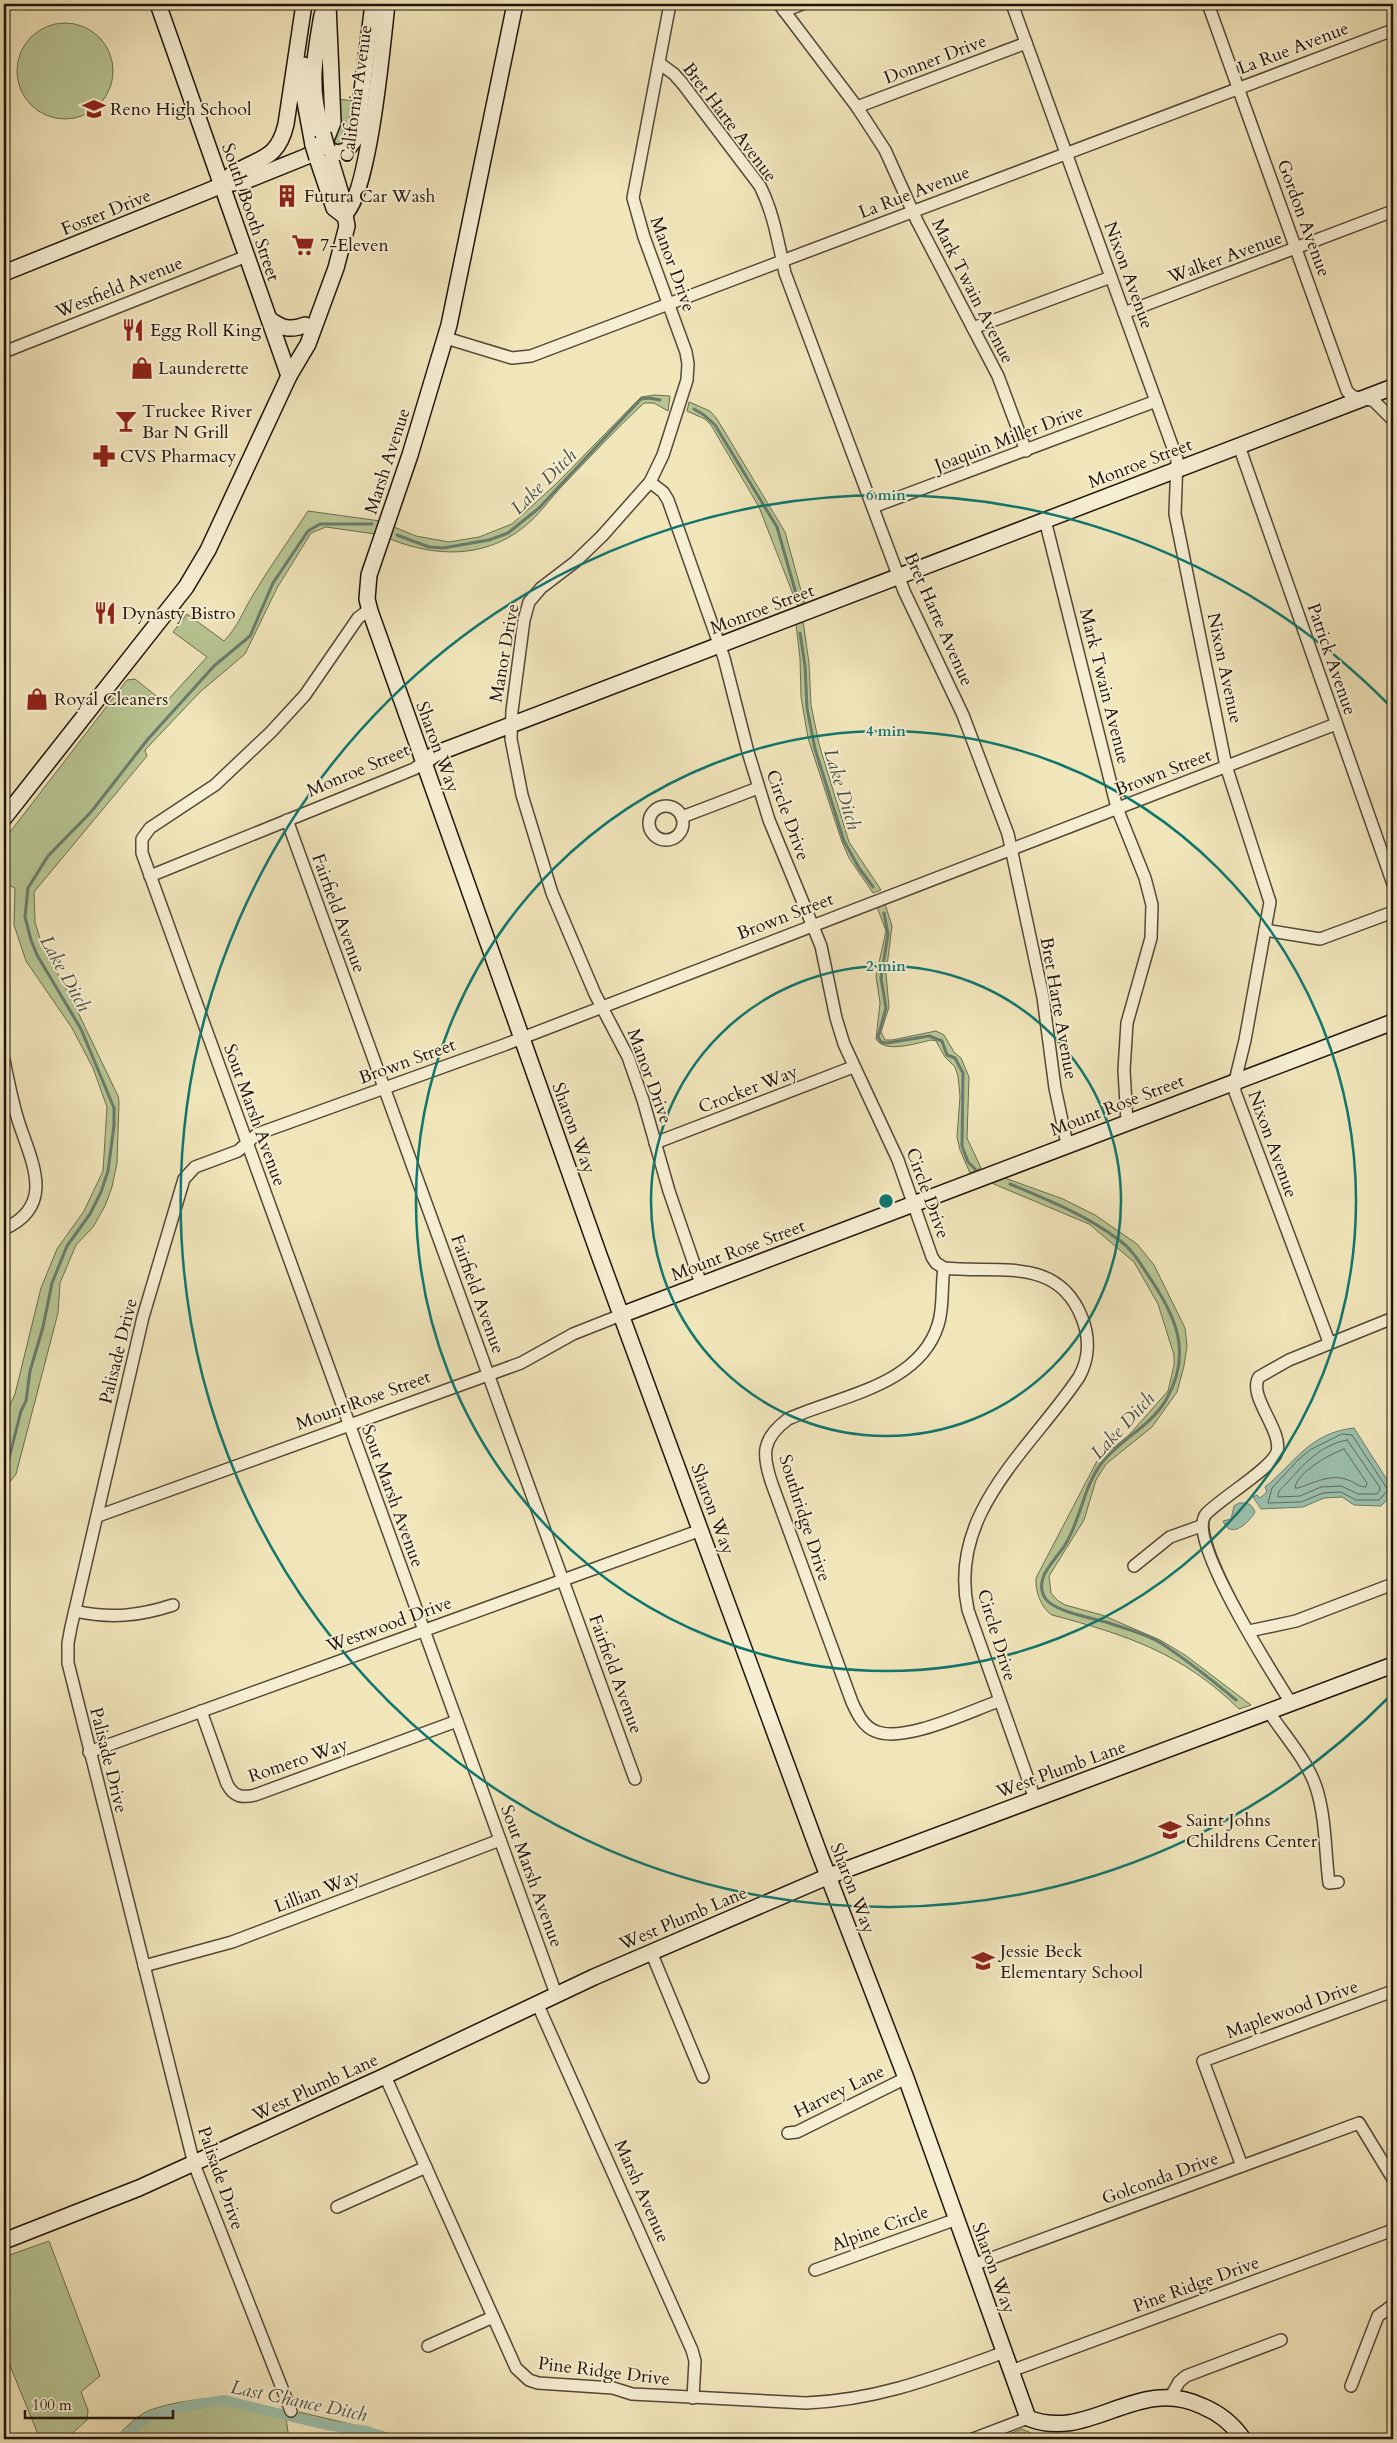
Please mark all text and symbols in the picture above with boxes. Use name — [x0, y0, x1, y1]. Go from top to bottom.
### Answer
street label: La Rue Avenue — [1234, 16, 1352, 81]
street label: California Avenue — [334, 23, 379, 165]
street label: Donner Drive — [880, 28, 990, 90]
street label: Bret Harte Avenue — [676, 57, 783, 187]
school or university icon: Reno High School — [81, 96, 107, 122]
place label: Reno High School — [110, 97, 252, 122]
street label: South Booth Street — [215, 140, 286, 285]
street label: Gordon Avenue — [1271, 156, 1336, 280]
street label: La Rue Avenue — [855, 160, 973, 225]
street label: Foster Drive — [58, 183, 155, 242]
building icon: Futura Car Wash — [274, 183, 300, 209]
place label: Futura Car Wash — [304, 184, 436, 209]
street label: Manor Drive — [644, 213, 701, 315]
street label: Mark Twain Avenue — [925, 214, 1020, 368]
street label: Nixon Avenue — [1098, 218, 1160, 332]
street label: Walker Avenue — [1164, 225, 1286, 290]
supermarket icon: 7-Eleven — [290, 232, 316, 258]
place label: 7-Eleven — [320, 233, 389, 258]
street label: Westfield Avenue — [51, 251, 187, 325]
restaurant icon: Egg Roll King — [120, 317, 146, 343]
place label: Egg Roll King — [150, 318, 262, 343]
shop icon: Launderette — [129, 355, 155, 381]
place label: Launderette — [158, 356, 249, 381]
place label: Truckee River Bar N Grill — [142, 399, 252, 445]
street label: Joaquin Miller Drive — [928, 399, 1087, 479]
street label: Marsh Avenue — [359, 405, 416, 518]
bar icon: Truckee River Bar N Grill — [113, 408, 139, 434]
street label: Monroe Street — [1085, 432, 1196, 495]
pharmacy icon: CVS Pharmacy — [91, 443, 117, 469]
water label: Lake Ditch — [505, 443, 582, 520]
place label: CVS Pharmacy — [120, 444, 237, 469]
text: 6 min — [866, 485, 906, 505]
street label: Bret Harte Avenue — [898, 548, 979, 690]
street label: Monroe Street — [707, 578, 818, 641]
restaurant icon: Dynasty Bistro — [92, 600, 118, 626]
street label: Patrick Avenue — [1301, 600, 1362, 718]
place label: Dynasty Bistro — [122, 601, 236, 626]
street label: Manor Drive — [484, 602, 525, 704]
street label: Mark Twain Avenue — [1073, 606, 1136, 767]
street label: Nixon Avenue — [1201, 610, 1248, 726]
shop icon: Royal Cleaners — [24, 686, 50, 712]
place label: Royal Cleaners — [54, 687, 168, 712]
street label: Sharon Way — [410, 698, 466, 797]
text: 4 min — [866, 721, 906, 741]
street label: Monroe Street — [303, 737, 414, 803]
street label: Brown Street — [1111, 743, 1215, 802]
water label: Lake Ditch — [817, 746, 867, 833]
street label: Circle Drive — [760, 766, 815, 864]
street label: Fairfield Avenue — [305, 850, 372, 976]
street label: Brown Street — [733, 887, 837, 946]
water label: Lake Ditch — [34, 931, 97, 1016]
street label: Bret Harte Avenue — [1034, 935, 1083, 1081]
text: 2 min — [866, 956, 906, 976]
street label: Manor Drive — [621, 1025, 678, 1127]
street label: Brown Street — [355, 1032, 459, 1091]
street label: Sout Marsh Avenue — [217, 1041, 292, 1190]
street label: Crocker Way — [695, 1059, 802, 1120]
street label: Mount Rose Street — [1046, 1068, 1188, 1143]
street label: Sharon Way — [546, 1079, 602, 1178]
street label: Nixon Avenue — [1242, 1087, 1304, 1201]
street label: Circle Drive — [900, 1144, 955, 1242]
centre of rings — [877, 1192, 895, 1210]
street label: Mount Rose Street — [667, 1213, 809, 1288]
street label: Fairfield Avenue — [444, 1231, 511, 1357]
street label: Palisade Drive — [93, 1296, 144, 1407]
street label: Mount Rose Street — [292, 1364, 434, 1436]
water label: Lake Ditch — [1085, 1386, 1161, 1465]
street label: Sout Marsh Avenue — [355, 1422, 430, 1571]
street label: Southridge Drive — [772, 1452, 837, 1585]
street label: Sharon Way — [685, 1460, 741, 1559]
street label: Circle Drive — [971, 1586, 1022, 1684]
street label: Westwood Drive — [322, 1590, 455, 1659]
street label: Fairfield Avenue — [582, 1611, 649, 1737]
street label: Palisade Drive — [83, 1705, 134, 1816]
street label: Romero Way — [245, 1732, 352, 1789]
street label: West Plumb Lane — [992, 1734, 1130, 1805]
street label: Sout Marsh Avenue — [494, 1802, 569, 1951]
place label: Saint Johns Childrens Center — [1186, 1808, 1318, 1854]
school or university icon: Saint Johns Childrens Center — [1157, 1817, 1183, 1843]
street label: Sharon Way — [824, 1839, 881, 1938]
street label: Lillian Way — [271, 1863, 364, 1919]
street label: West Plumb Lane — [615, 1880, 751, 1957]
place label: Jessie Beck Elementary School — [997, 1939, 1143, 1985]
school or university icon: Jessie Beck Elementary School — [970, 1948, 996, 1974]
street label: Maplewood Drive — [1223, 1974, 1362, 2045]
street label: West Plumb Lane — [247, 2047, 382, 2128]
street label: Harvey Lane — [790, 2059, 889, 2124]
street label: Palisade Drive — [191, 2123, 250, 2233]
street label: Marsh Avenue — [608, 2136, 675, 2247]
street label: Golconda Drive — [1098, 2146, 1222, 2211]
street label: Alpine Circle — [828, 2199, 932, 2258]
street label: Sharon Way — [966, 2219, 1022, 2318]
street label: Pine Ridge Drive — [1130, 2250, 1263, 2319]
street label: Pine Ridge Drive — [537, 2351, 671, 2392]
water label: Last Chance Ditch — [228, 2374, 369, 2428]
scale bar — [25, 2388, 172, 2420]
text: 100 m — [32, 2395, 72, 2415]

